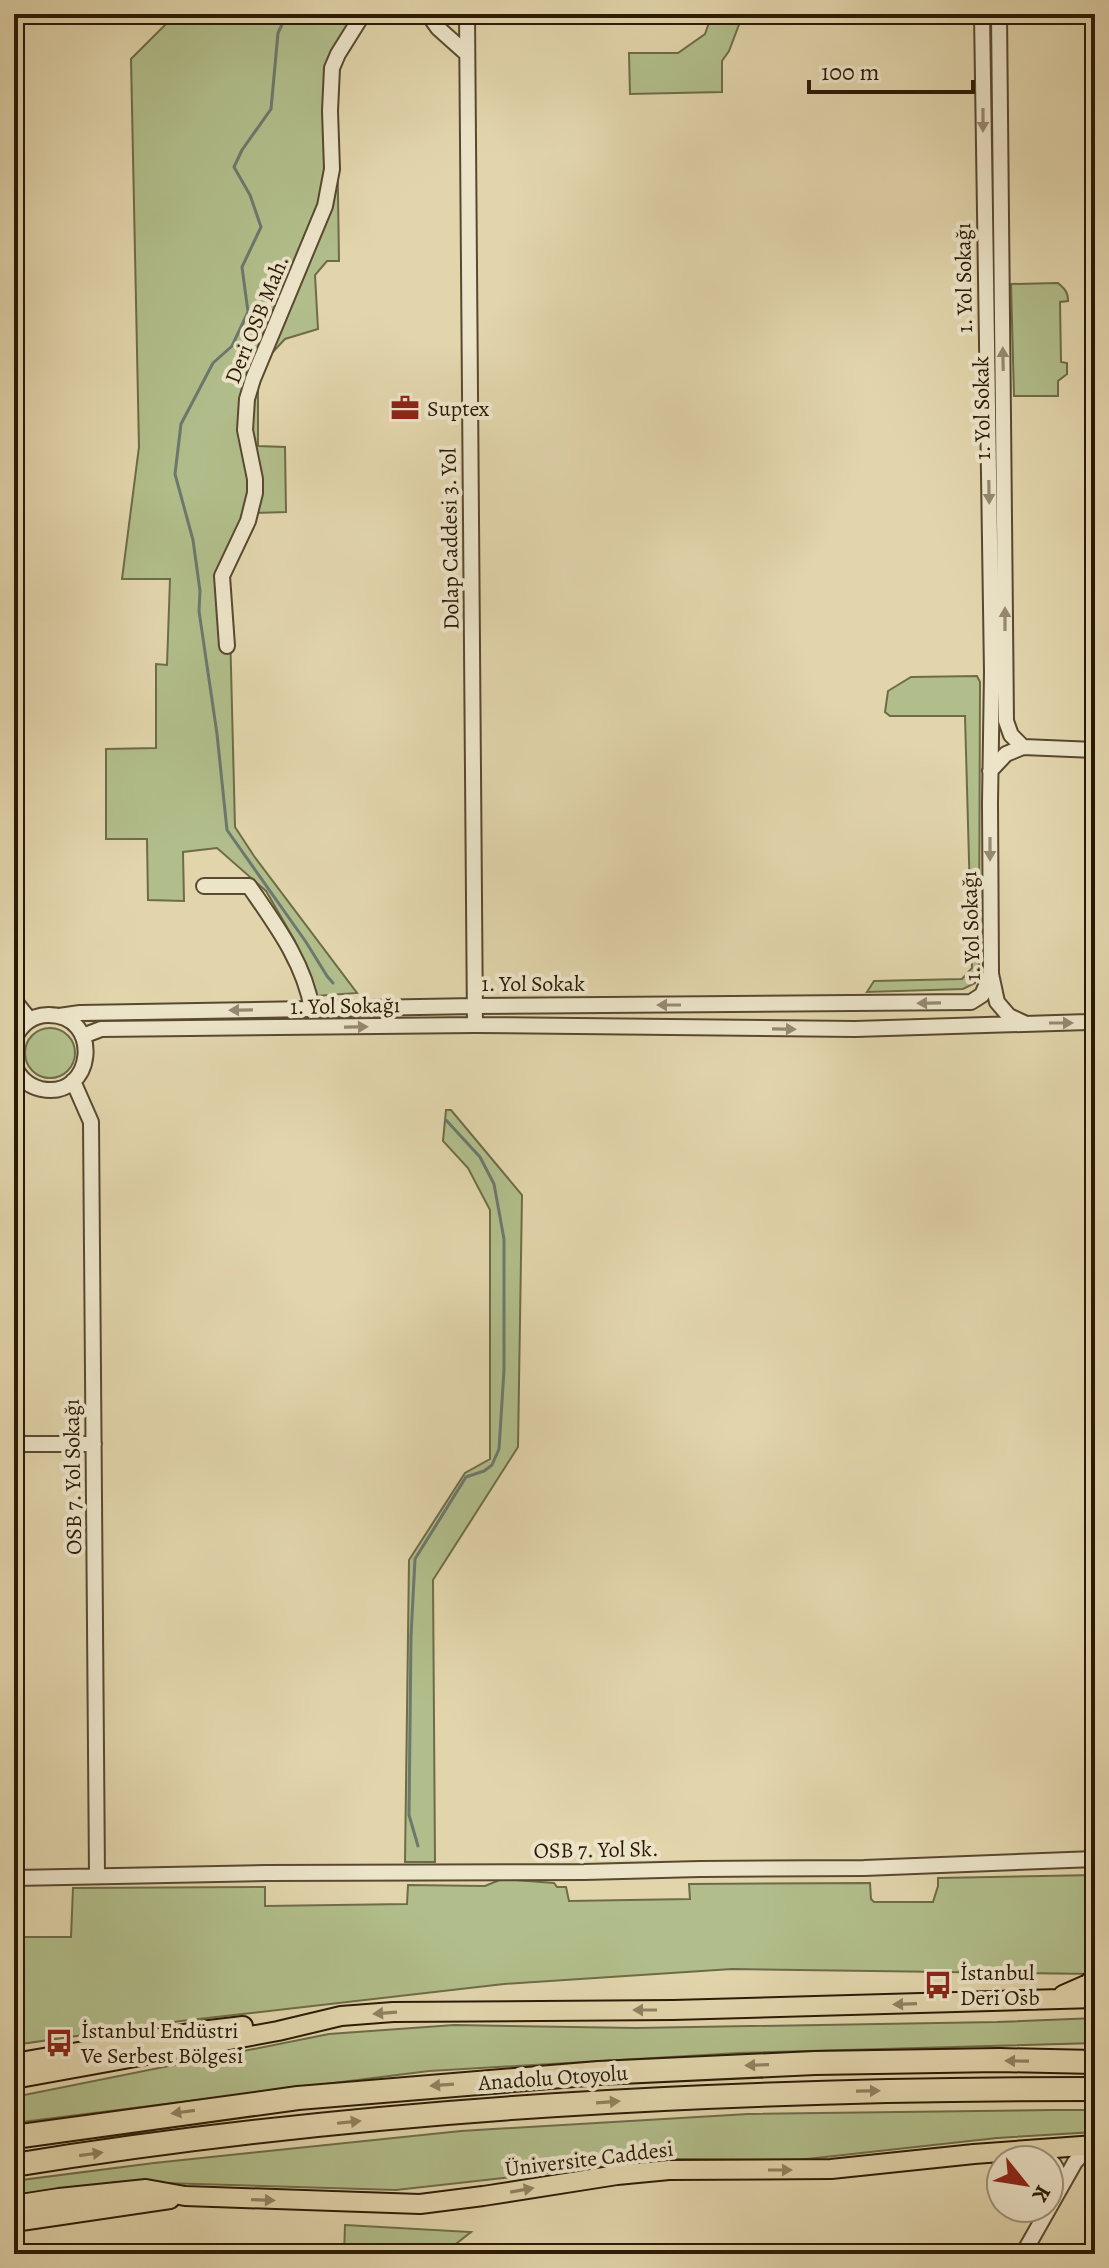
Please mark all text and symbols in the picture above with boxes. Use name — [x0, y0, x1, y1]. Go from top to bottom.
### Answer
scale bar — [809, 44, 973, 94]
text: 100 m — [821, 56, 880, 88]
one-way arrow — [977, 108, 989, 133]
street label: 1. Yol Sokağı — [948, 223, 980, 333]
street label: Deri OSB Mah. — [218, 251, 296, 388]
one-way arrow — [996, 346, 1009, 371]
street label: 1. Yol Sokak — [966, 356, 998, 460]
office icon: Suptex — [390, 393, 420, 423]
place label: Suptex — [427, 394, 490, 424]
street label: Dolap Caddesi 3. Yol — [433, 448, 467, 630]
one-way arrow — [982, 480, 995, 505]
one-way arrow — [999, 606, 1011, 631]
one-way arrow — [984, 837, 996, 862]
street label: 1. Yol Sokağı — [954, 871, 988, 981]
street label: 1. Yol Sokak — [481, 969, 585, 999]
street label: 1. Yol Sokağı — [290, 990, 400, 1022]
one-way arrow — [916, 996, 941, 1009]
one-way arrow — [656, 999, 681, 1011]
one-way arrow — [228, 1004, 253, 1016]
one-way arrow — [1049, 1016, 1074, 1029]
one-way arrow — [344, 1021, 369, 1033]
one-way arrow — [772, 1022, 797, 1035]
street label: OSB 7. Yol Sokağı — [57, 1399, 89, 1555]
street label: OSB 7. Yol Sk. — [533, 1834, 659, 1866]
place label: İstanbul Deri Osb — [960, 1958, 1040, 2013]
bus stop icon: İstanbul Deri Osb — [923, 1970, 953, 2000]
one-way arrow — [892, 1997, 917, 2010]
one-way arrow — [632, 2004, 657, 2016]
one-way arrow — [372, 2007, 397, 2020]
place label: İstanbul Endüstri Ve Serbest Bölgesi — [80, 2016, 243, 2071]
bus stop icon: İstanbul Endüstri Ve Serbest Bölgesi — [44, 2028, 74, 2058]
one-way arrow — [1004, 2054, 1029, 2067]
street label: Anadolu Otoyolu — [476, 2058, 629, 2098]
one-way arrow — [744, 2059, 769, 2072]
one-way arrow — [429, 2079, 454, 2092]
one-way arrow — [856, 2085, 881, 2097]
one-way arrow — [596, 2095, 621, 2108]
one-way arrow — [170, 2106, 195, 2119]
one-way arrow — [337, 2116, 362, 2129]
street label: Üniversite Caddesi — [503, 2134, 675, 2184]
north arrow — [985, 2144, 1065, 2224]
one-way arrow — [79, 2147, 104, 2160]
one-way arrow — [768, 2164, 793, 2176]
text: K — [1025, 2180, 1058, 2208]
one-way arrow — [509, 2183, 534, 2195]
one-way arrow — [251, 2193, 276, 2206]

